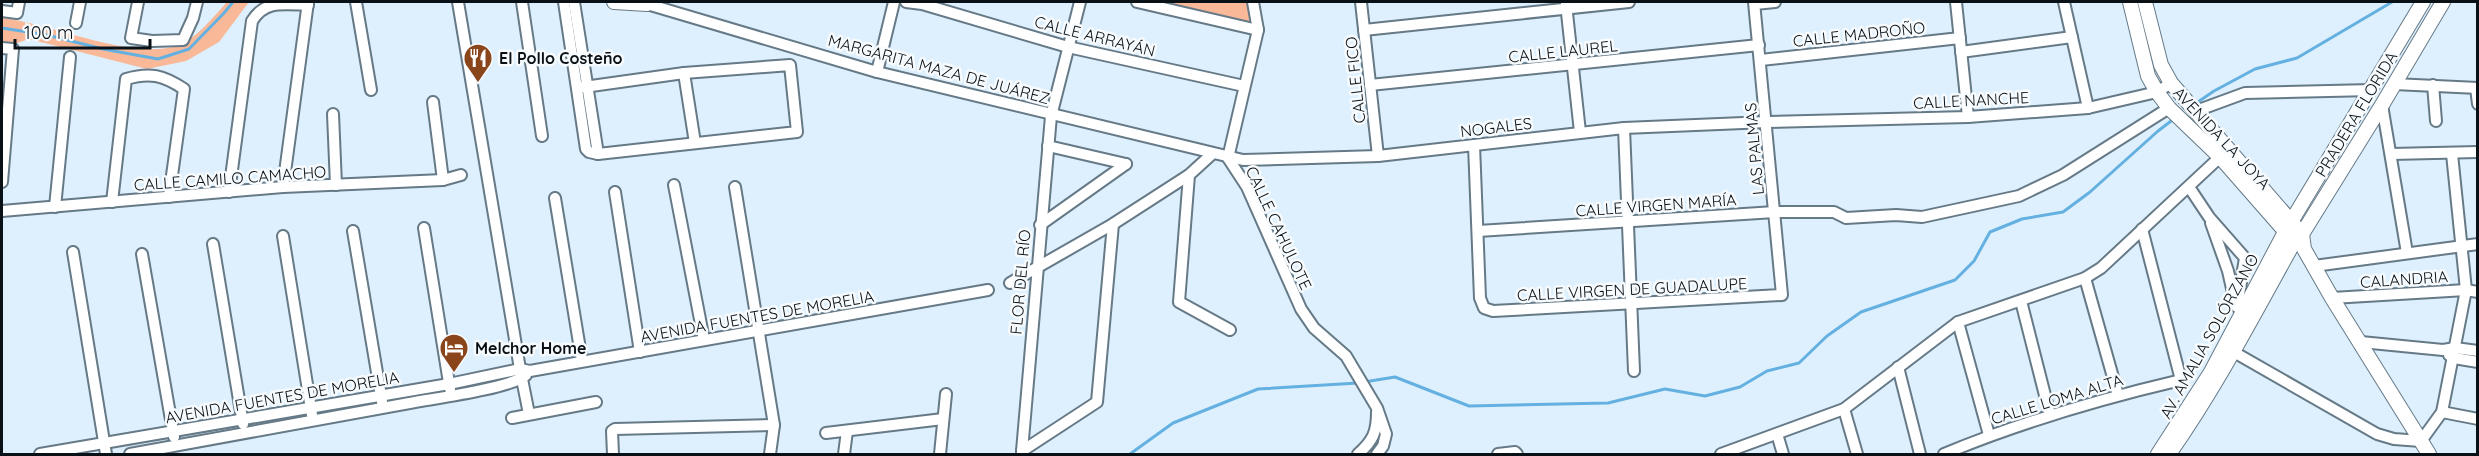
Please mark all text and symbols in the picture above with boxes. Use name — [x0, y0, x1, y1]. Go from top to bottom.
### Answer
street label: CALLE ARRAYÁN — [1033, 11, 1157, 61]
scale bar — [15, 12, 150, 50]
street label: CALLE MADROÑO — [1792, 17, 1926, 51]
text: 100 m — [24, 21, 73, 44]
street label: MARGARITA MAZA DE JUÁREZ — [826, 30, 1052, 108]
street label: CALLE LAUREL — [1507, 35, 1619, 67]
street label: CALLE FICO — [1341, 36, 1369, 124]
restaurant icon: El Pollo Costeño — [462, 42, 494, 84]
place label: El Pollo Costeño — [499, 48, 623, 68]
street label: PRADERA FLORIDA — [2311, 48, 2401, 180]
street label: AVENIDA LA JOYA — [2169, 82, 2275, 194]
street label: CALLE NANCHE — [1913, 87, 2029, 113]
street label: LAS PALMAS — [1740, 102, 1768, 196]
street label: NOGALES — [1459, 113, 1533, 141]
street label: CALLE CAMILO CAMACHO — [133, 161, 327, 195]
street label: CALLE CAHULOTE — [1242, 163, 1316, 293]
street label: CALLE VIRGEN MARÍA — [1575, 189, 1737, 221]
street label: FLOR DEL RÍO — [1005, 229, 1035, 335]
street label: AV. AMALIA SOLÓRZANO — [2155, 250, 2263, 422]
street label: CALANDRIA — [2359, 266, 2449, 292]
street label: CALLE VIRGEN DE GUADALUPE — [1516, 273, 1748, 305]
street label: AVENIDA FUENTES DE MORELIA — [639, 286, 875, 346]
hotel icon: Melchor Home — [438, 332, 470, 374]
place label: Melchor Home — [475, 338, 587, 358]
street label: AVENIDA FUENTES DE MORELIA — [164, 367, 400, 427]
street label: CALLE LOMA ALTA — [1989, 369, 2125, 429]

